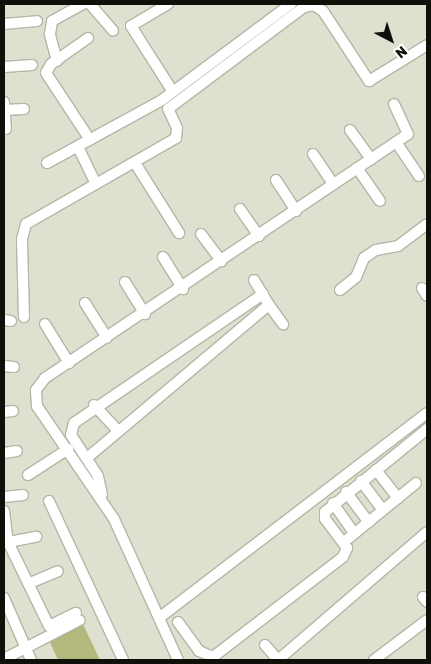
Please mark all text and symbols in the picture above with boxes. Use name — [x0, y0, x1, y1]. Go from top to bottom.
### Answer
north arrow — [366, 15, 416, 65]
text: N — [392, 42, 410, 62]

